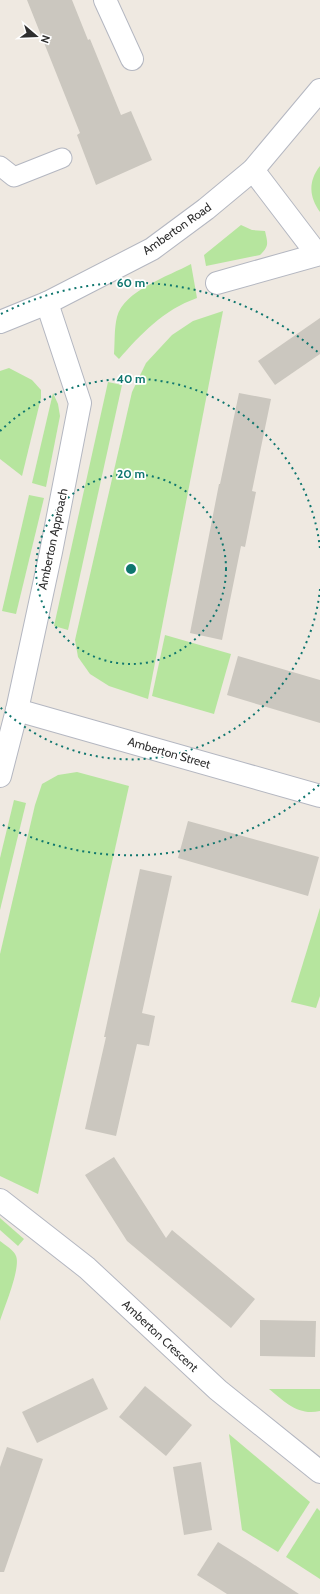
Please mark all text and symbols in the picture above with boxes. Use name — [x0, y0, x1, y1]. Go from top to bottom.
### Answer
north arrow — [16, 16, 56, 56]
text: N — [38, 33, 53, 45]
street label: Amberton Road — [139, 199, 214, 258]
text: 60 m — [117, 275, 145, 290]
text: 40 m — [116, 371, 146, 386]
text: 20 m — [117, 466, 145, 481]
street label: Amberton Approach — [34, 487, 71, 591]
centre of rings — [124, 562, 138, 576]
street label: Amberton Street — [126, 734, 212, 771]
street label: Amberton Crescent — [119, 1296, 202, 1375]

